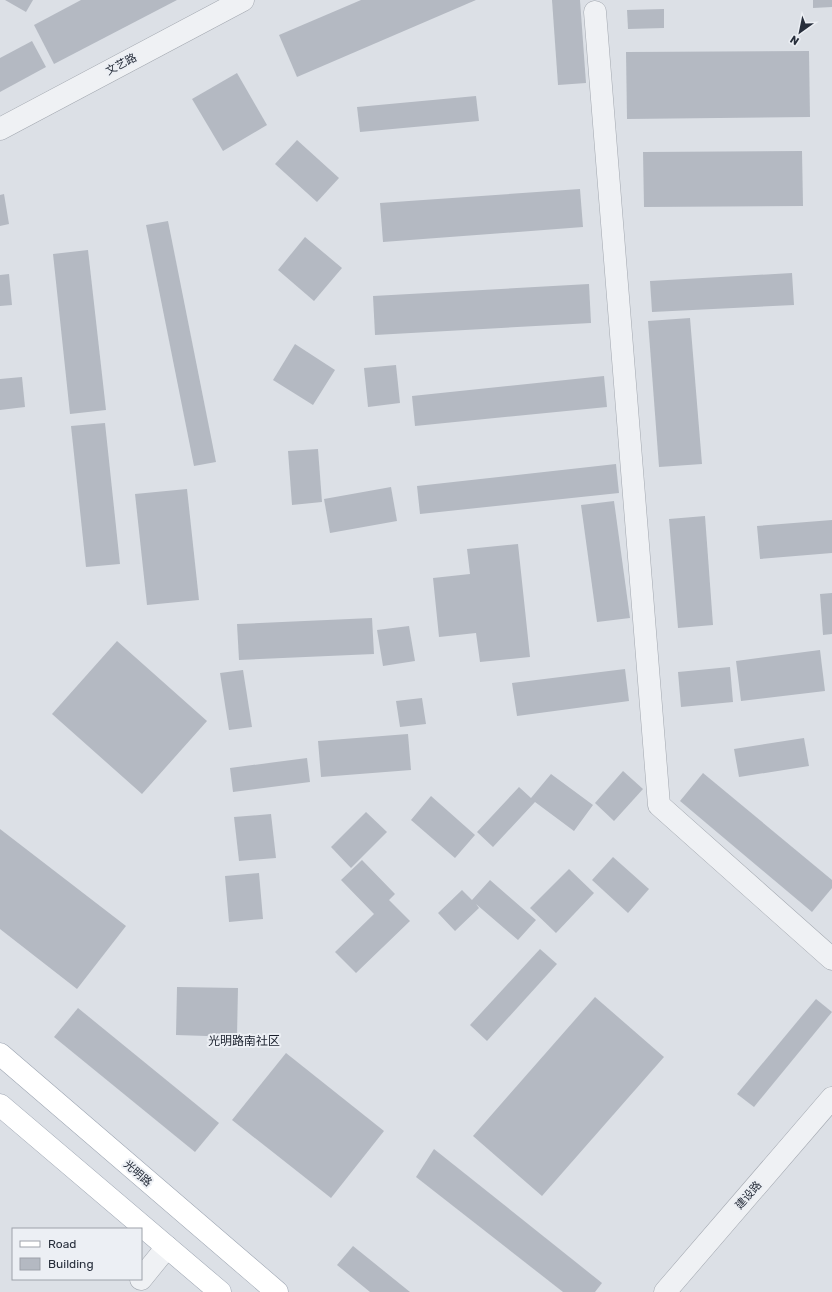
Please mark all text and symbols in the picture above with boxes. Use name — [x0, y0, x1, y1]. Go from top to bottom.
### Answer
north arrow — [780, 12, 820, 52]
text: N — [788, 32, 802, 48]
street label: 文艺路 — [104, 51, 139, 78]
district label: 光明路南社区 — [208, 1034, 280, 1048]
street label: 光明路 — [121, 1158, 154, 1189]
street label: 建设路 — [733, 1179, 764, 1212]
legend — [12, 1228, 142, 1280]
text: Road — [48, 1237, 76, 1251]
text: Building — [48, 1257, 94, 1271]

